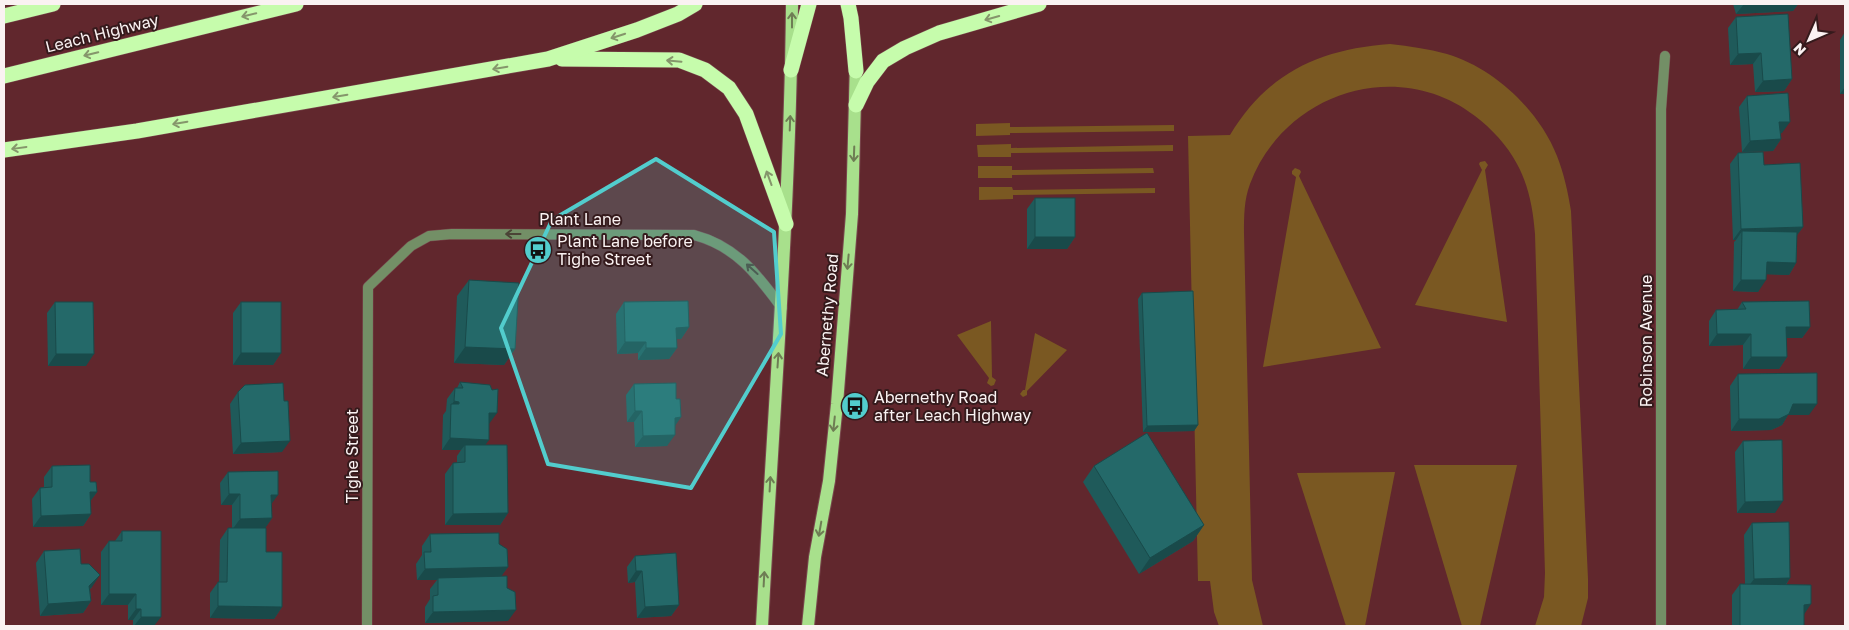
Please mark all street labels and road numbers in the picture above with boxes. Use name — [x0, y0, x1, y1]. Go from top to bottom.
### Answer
street label: Leach Highway — [43, 9, 161, 57]
street label: Plant Lane — [539, 209, 621, 229]
street label: Abernethy Road — [812, 253, 842, 377]
street label: Robinson Avenue — [1636, 275, 1656, 407]
street label: Tighe Street — [342, 409, 362, 503]

